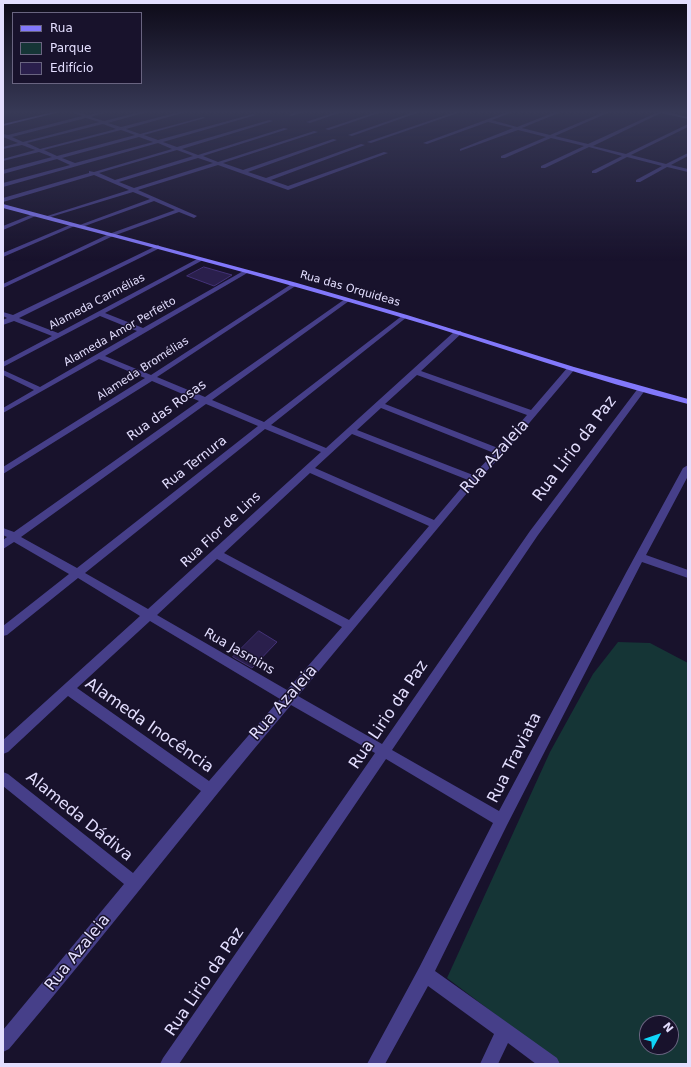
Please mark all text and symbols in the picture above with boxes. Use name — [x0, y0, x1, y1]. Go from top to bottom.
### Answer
legend — [12, 12, 142, 84]
text: Rua — [50, 21, 73, 35]
text: Parque — [50, 41, 91, 55]
text: Edifício — [50, 61, 93, 75]
street label: Rua das Orquideas — [298, 268, 402, 310]
street label: Alameda Carmélias — [47, 271, 147, 333]
street label: Alameda Amor Perfeito — [62, 294, 178, 370]
street label: Alameda Bromélias — [95, 334, 191, 404]
street label: Rua das Rosas — [124, 377, 210, 445]
street label: Rua Lirio da Paz — [529, 393, 621, 505]
street label: Rua Azaleia — [457, 416, 533, 498]
street label: Rua Ternura — [160, 433, 230, 493]
street label: Rua Flor de Lins — [178, 489, 264, 571]
street label: Rua Jasmins — [201, 626, 277, 678]
street label: Rua Lirio da Paz — [346, 657, 432, 773]
street label: Rua Azaleia — [246, 662, 322, 744]
street label: Alameda Inocência — [81, 675, 217, 777]
street label: Rua Traviata — [484, 710, 546, 806]
street label: Alameda Dádiva — [22, 768, 136, 866]
street label: Rua Azaleia — [41, 911, 115, 995]
street label: Rua Lirio da Paz — [162, 924, 248, 1040]
north arrow — [639, 1015, 679, 1055]
text: N — [660, 1020, 676, 1035]

